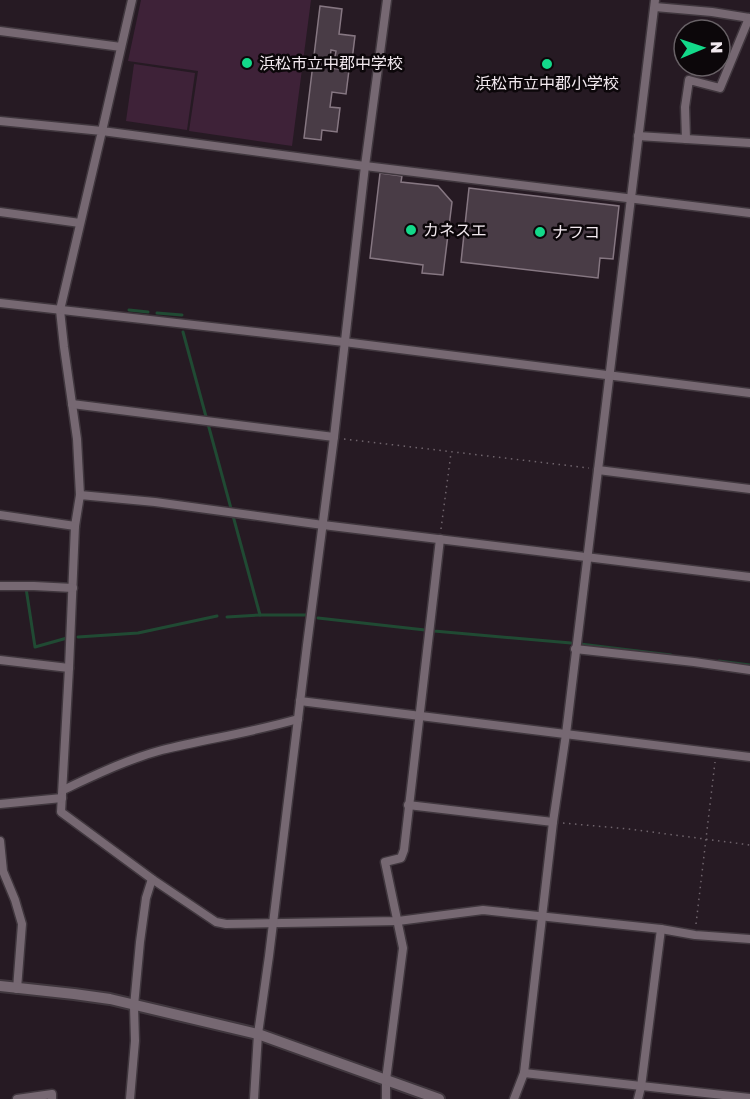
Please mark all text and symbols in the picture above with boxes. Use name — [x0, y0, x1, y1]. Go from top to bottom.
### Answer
north arrow — [672, 18, 732, 78]
text: N — [707, 41, 727, 54]
place label: 浜松市立中郡中学校 — [259, 53, 403, 73]
marker: 浜松市立中郡中学校 — [240, 56, 254, 70]
marker: 浜松市立中郡小学校 — [540, 57, 554, 71]
place label: 浜松市立中郡小学校 — [475, 73, 619, 93]
place label: カネスエ — [423, 220, 487, 240]
place label: ナフコ — [552, 222, 600, 242]
marker: カネスエ — [404, 223, 418, 237]
marker: ナフコ — [533, 225, 547, 239]

